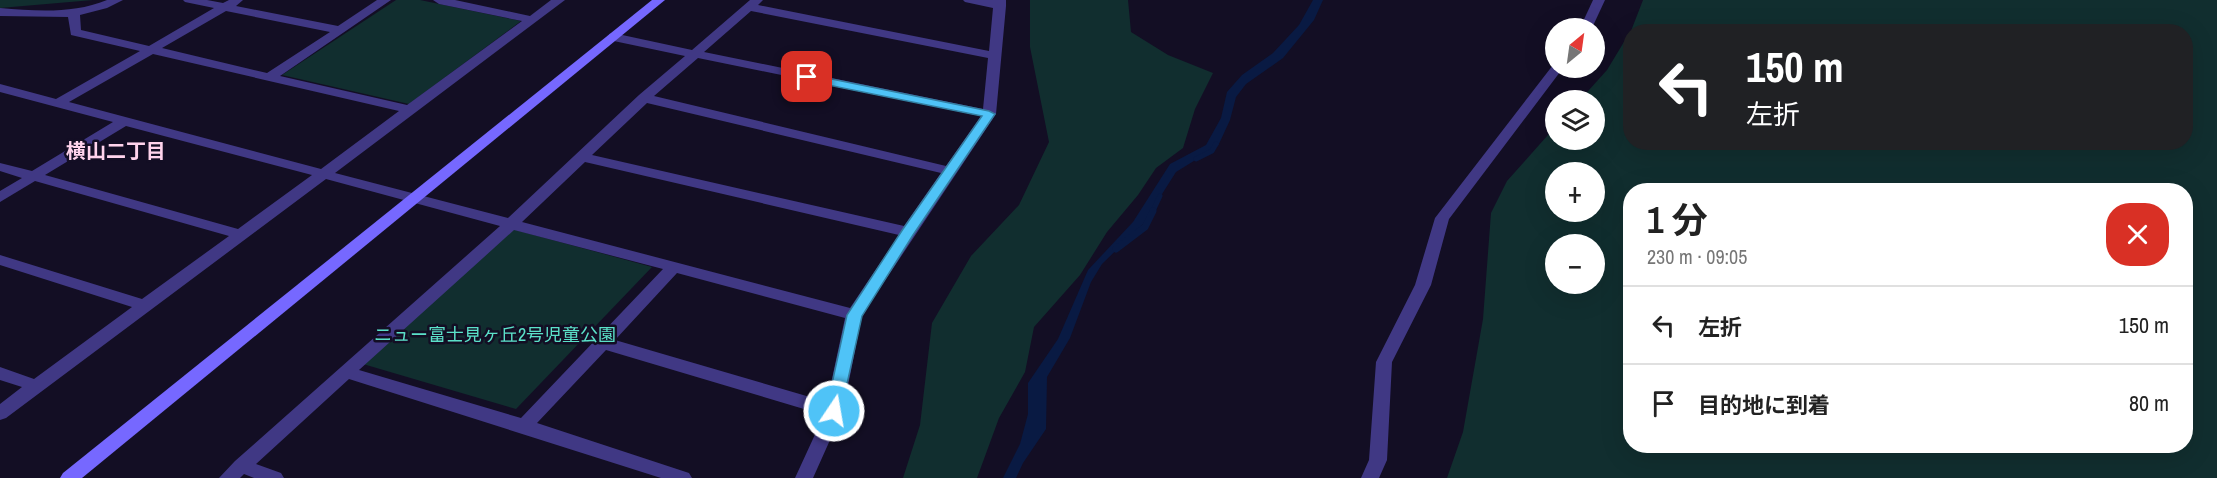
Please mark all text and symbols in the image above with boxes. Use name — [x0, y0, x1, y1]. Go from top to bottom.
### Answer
north arrow — [1545, 18, 1605, 78]
map controls — [1545, 18, 1605, 294]
text: 150 m — [1746, 39, 1844, 95]
icon: left — [1647, 48, 1725, 126]
pin — [781, 51, 832, 102]
icon: arrive — [790, 60, 823, 93]
button: layers — [1545, 90, 1605, 150]
text: 左折 — [1746, 96, 1800, 132]
district label: 横山二丁目 — [66, 137, 166, 164]
button: + — [1545, 162, 1605, 222]
text: 1 分 — [1647, 196, 1708, 244]
button: close — [2106, 203, 2169, 266]
button: − — [1545, 234, 1605, 294]
text: 230 m · 09:05 — [1647, 243, 1747, 270]
icon: left — [1647, 309, 1680, 342]
text: 150 m — [2119, 310, 2169, 340]
text: 左折 — [1698, 312, 1742, 342]
park label: ニュー富士見ヶ丘2号児童公園 — [374, 322, 616, 347]
position arrow — [802, 379, 866, 443]
icon: arrive — [1647, 387, 1680, 420]
text: 80 m — [2129, 388, 2169, 418]
text: 目的地に到着 — [1698, 390, 1830, 420]

